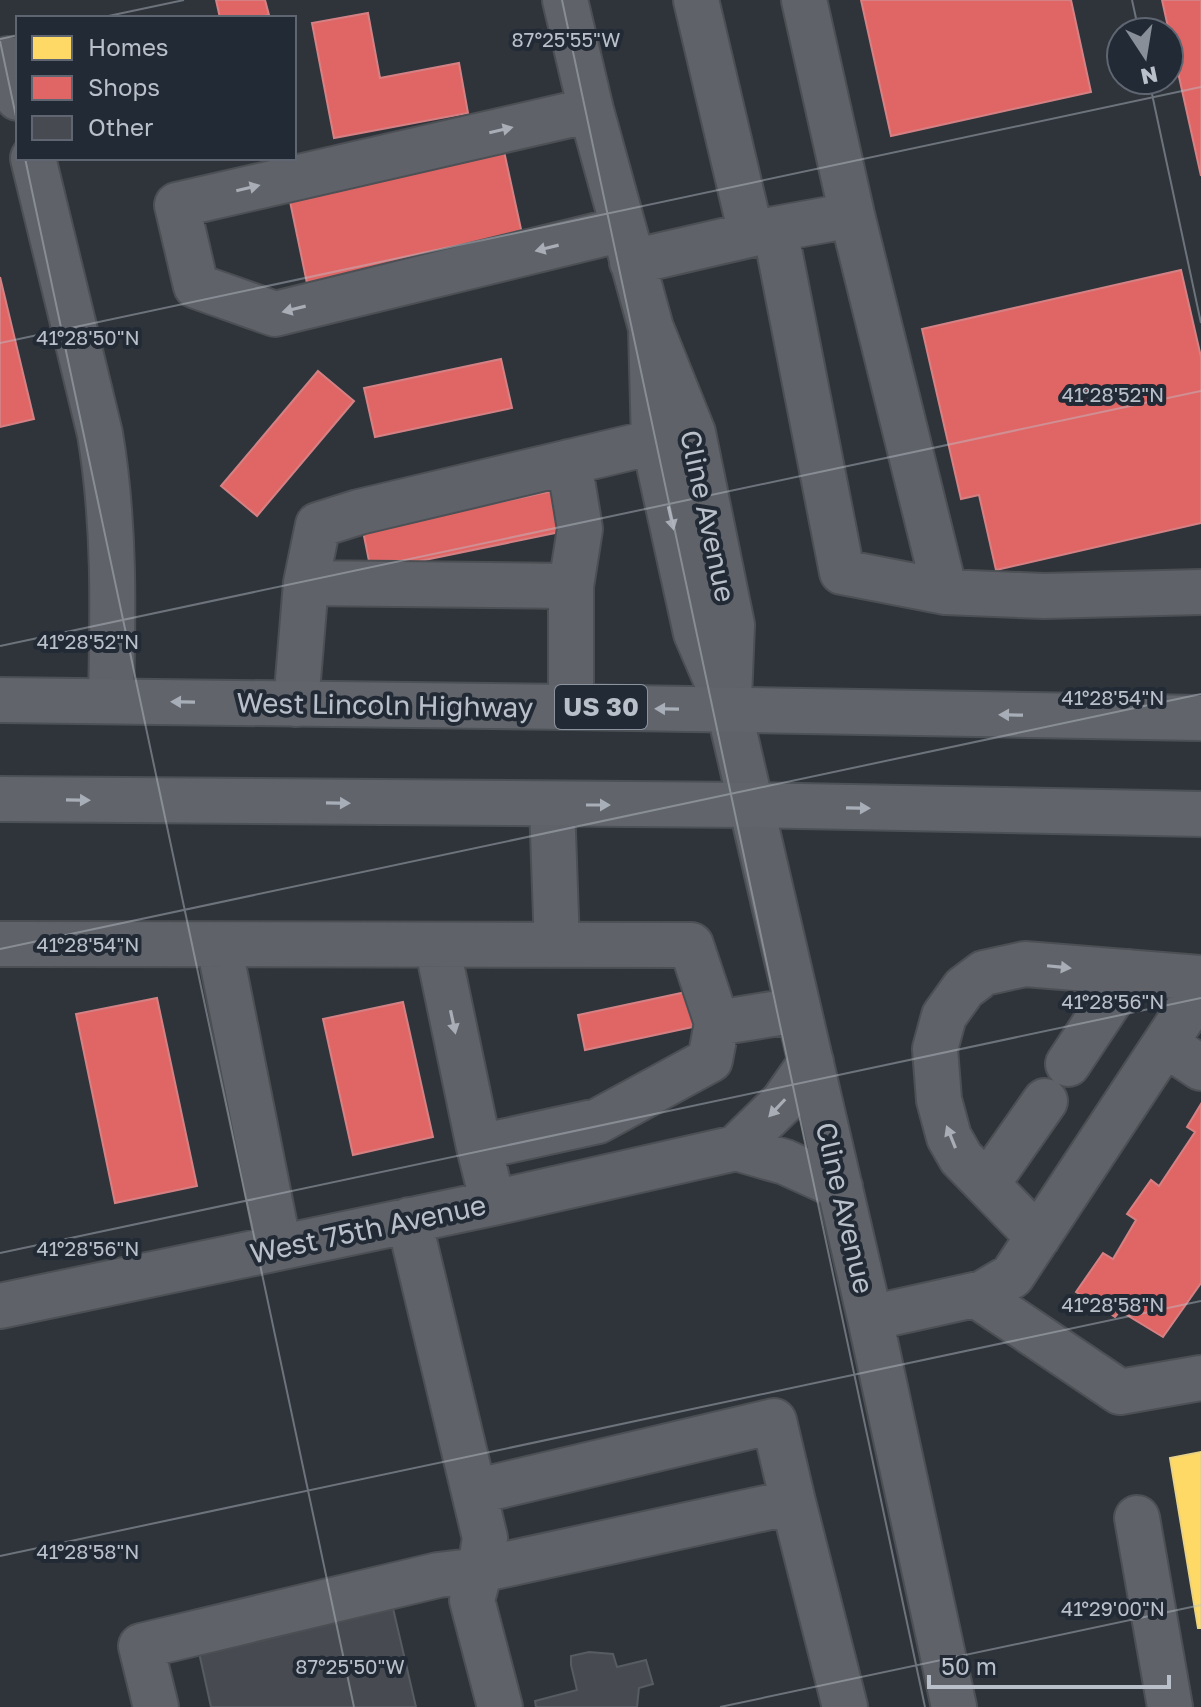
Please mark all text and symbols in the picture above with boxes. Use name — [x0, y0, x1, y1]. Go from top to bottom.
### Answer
legend — [16, 16, 296, 160]
north arrow — [1105, 16, 1185, 96]
text: 87°25'55"W — [512, 27, 620, 51]
text: Homes — [88, 32, 169, 61]
text: N — [1138, 61, 1160, 91]
text: Shops — [88, 72, 160, 101]
text: Other — [88, 112, 153, 141]
one-way arrow — [489, 123, 514, 136]
one-way arrow — [236, 181, 261, 194]
one-way arrow — [534, 242, 559, 254]
one-way arrow — [282, 303, 307, 316]
text: 41°28'50"N — [36, 325, 140, 349]
text: 41°28'52"N — [1062, 382, 1164, 406]
street label: Cline Avenue — [674, 427, 743, 605]
one-way arrow — [665, 506, 678, 531]
text: 41°28'52"N — [37, 629, 139, 653]
street label: West Lincoln Highway — [236, 685, 534, 724]
road number: US 30 — [555, 685, 647, 729]
text: 41°28'54"N — [1061, 685, 1165, 709]
one-way arrow — [170, 696, 195, 709]
one-way arrow — [654, 702, 679, 715]
one-way arrow — [998, 708, 1023, 721]
one-way arrow — [66, 794, 91, 806]
one-way arrow — [326, 797, 351, 809]
one-way arrow — [586, 799, 611, 811]
one-way arrow — [846, 801, 871, 814]
text: 41°28'54"N — [36, 932, 140, 956]
one-way arrow — [1047, 961, 1072, 974]
text: 41°28'56"N — [1062, 989, 1165, 1013]
one-way arrow — [447, 1009, 460, 1034]
one-way arrow — [768, 1098, 786, 1117]
street label: Cline Avenue — [810, 1119, 881, 1297]
one-way arrow — [944, 1125, 957, 1149]
street label: West 75th Avenue — [247, 1187, 489, 1270]
text: 41°28'56"N — [37, 1236, 140, 1260]
text: 41°28'58"N — [1061, 1292, 1165, 1316]
text: 41°28'58"N — [36, 1539, 140, 1563]
text: 41°29'00"N — [1061, 1596, 1165, 1620]
scale bar — [929, 1639, 1169, 1689]
text: 50 m — [941, 1651, 997, 1680]
text: 87°25'50"W — [295, 1654, 405, 1678]

